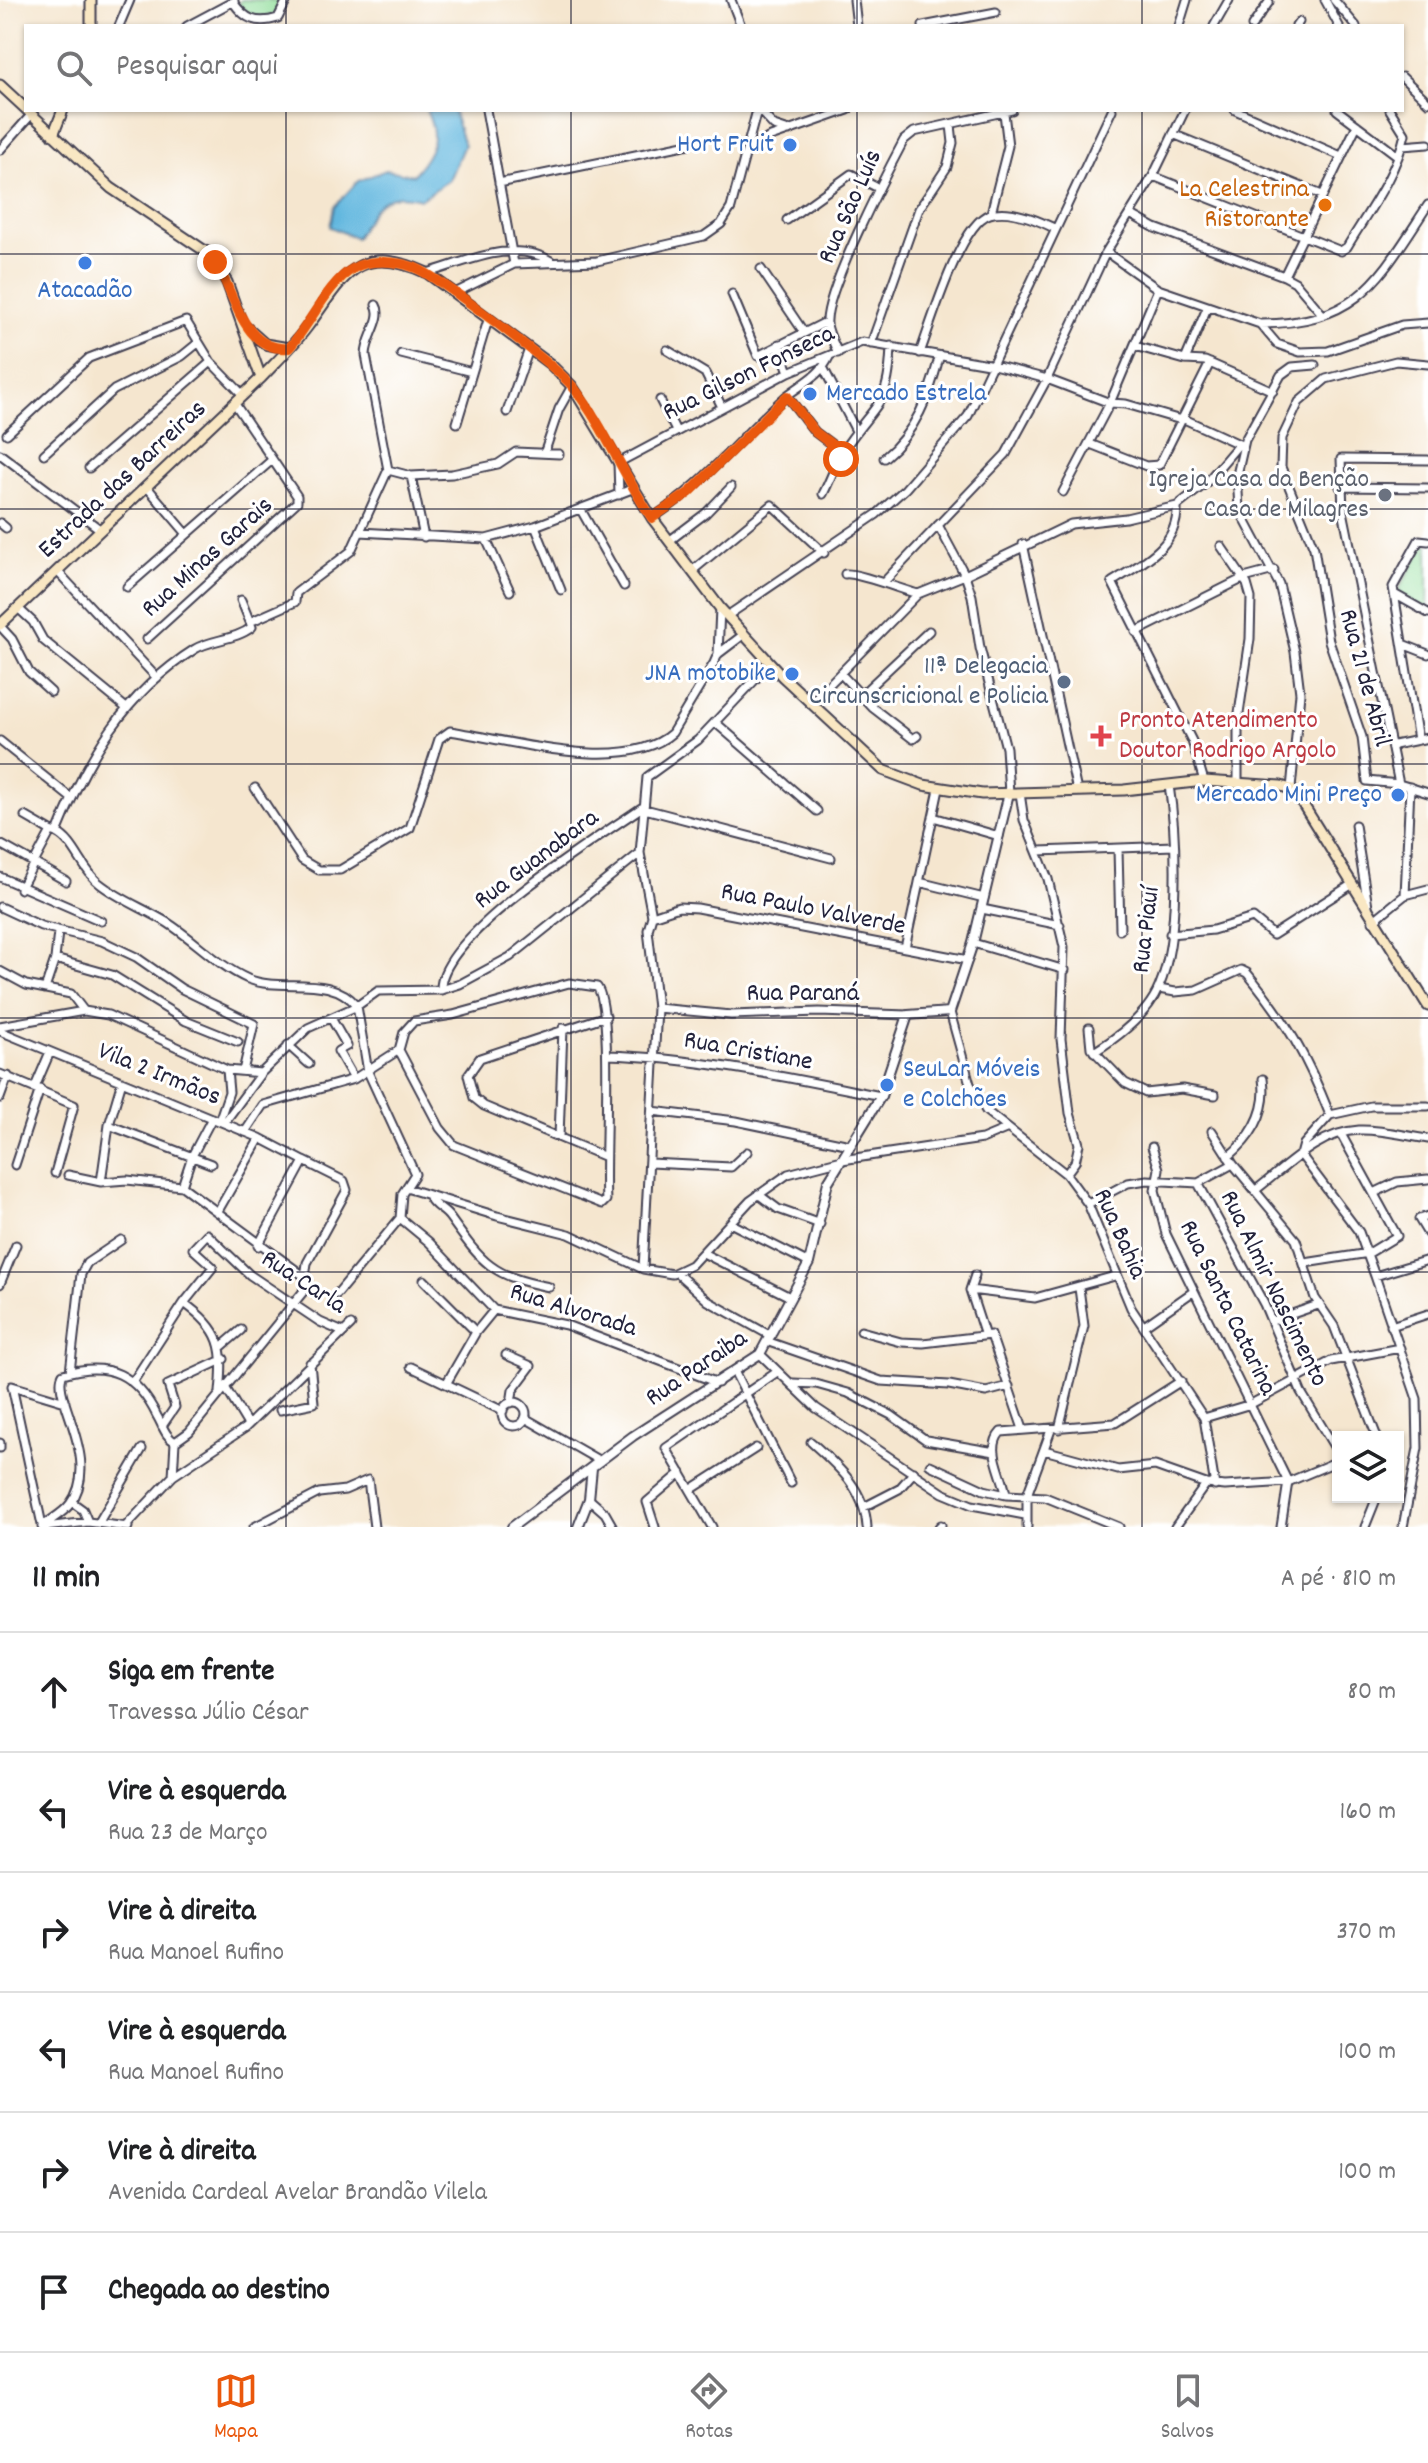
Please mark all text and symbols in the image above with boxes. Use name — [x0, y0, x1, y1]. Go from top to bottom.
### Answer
search box — [24, 24, 1404, 112]
icon: search — [52, 46, 96, 90]
text: Pesquisar aqui — [116, 47, 278, 90]
place label: Hort Fruit — [677, 127, 774, 164]
marker: Hort Fruit — [781, 136, 799, 154]
street label: Rua São Luís — [809, 144, 893, 270]
place label: La Celestrina Ristorante — [1179, 172, 1310, 239]
marker: La Celestrina Ristorante — [1316, 196, 1334, 214]
route end — [197, 244, 233, 280]
marker: Atacadão — [76, 254, 94, 272]
place label: Atacadão — [37, 273, 133, 310]
street label: Rua Gilson Fonseca — [657, 316, 842, 432]
place label: Mercado Estrela — [826, 376, 987, 413]
marker: Mercado Estrela — [801, 385, 819, 403]
street label: Estrada das Barreiras — [30, 392, 216, 568]
route start — [823, 441, 859, 477]
place label: Igreja Casa da Benção Casa de Milagres — [1148, 462, 1369, 529]
marker: Igreja Casa da Benção Casa de Milagres — [1376, 486, 1394, 504]
street label: Rua Minas Garais — [134, 489, 282, 627]
street label: Rua 21 de Abril — [1328, 605, 1400, 751]
place label: 11ª Delegacia Circunscricional e Policia — [809, 649, 1049, 716]
place label: JNA motobike — [645, 656, 776, 693]
marker: JNA motobike — [783, 665, 801, 683]
marker: 11ª Delegacia Circunscricional e Policia — [1055, 673, 1073, 691]
place label: Pronto Atendimento Doutor Rodrigo Argolo — [1119, 703, 1336, 770]
marker: Pronto Atendimento Doutor Rodrigo Argolo — [1090, 725, 1112, 747]
place label: Mercado Mini Preço — [1196, 777, 1382, 814]
marker: Mercado Mini Preço — [1389, 786, 1407, 804]
street label: Rua Guanabara — [467, 800, 608, 919]
street label: Rua Paulo Valverde — [717, 874, 909, 946]
street label: Rua Piauí — [1123, 882, 1171, 975]
street label: Rua Paraná — [747, 976, 859, 1013]
street label: Rua Cristiane — [681, 1022, 815, 1082]
street label: Vila 2 Irmãos — [92, 1034, 226, 1116]
place label: SeuLar Móveis e Colchões — [903, 1052, 1040, 1119]
marker: SeuLar Móveis e Colchões — [878, 1076, 896, 1094]
street label: Rua Bahia — [1083, 1183, 1156, 1286]
street label: Rua Almir Nascimento — [1209, 1185, 1337, 1393]
street label: Rua Santa Catarina — [1169, 1214, 1286, 1403]
street label: Rua Carla — [253, 1242, 354, 1325]
street label: Rua Alvorada — [505, 1274, 642, 1348]
street label: Rua Paraiba — [639, 1321, 756, 1417]
map controls — [1332, 1431, 1404, 1503]
button: layers — [1332, 1431, 1404, 1503]
text: 11 min — [32, 1555, 100, 1604]
text: A pé · 810 m — [1281, 1561, 1396, 1598]
text: Siga em frente — [108, 1652, 275, 1695]
icon: ahead — [32, 1670, 76, 1714]
text: 80 m — [1348, 1674, 1396, 1711]
text: Travessa Júlio César — [108, 1695, 309, 1732]
text: Vire à esquerda — [108, 1772, 286, 1815]
icon: left — [32, 1790, 76, 1834]
text: 160 m — [1340, 1794, 1396, 1831]
text: Rua 23 de Março — [108, 1815, 268, 1852]
text: Vire à direita — [108, 1892, 255, 1935]
icon: right — [32, 1910, 76, 1954]
text: 370 m — [1337, 1914, 1396, 1951]
text: Rua Manoel Rufino — [108, 1935, 284, 1972]
text: Vire à esquerda — [108, 2012, 286, 2055]
icon: left — [32, 2030, 76, 2074]
text: 100 m — [1338, 2034, 1396, 2071]
text: Rua Manoel Rufino — [108, 2055, 284, 2092]
text: Vire à direita — [108, 2132, 255, 2175]
icon: right — [32, 2150, 76, 2194]
text: 100 m — [1338, 2154, 1396, 2191]
text: Avenida Cardeal Avelar Brandão Vilela — [108, 2175, 487, 2212]
icon: arrive — [32, 2270, 76, 2314]
text: Chegada ao destino — [108, 2271, 330, 2314]
tab: Mapa — [214, 2369, 258, 2448]
tab: Rotas — [685, 2369, 733, 2448]
tab: Salvos — [1161, 2369, 1214, 2448]

